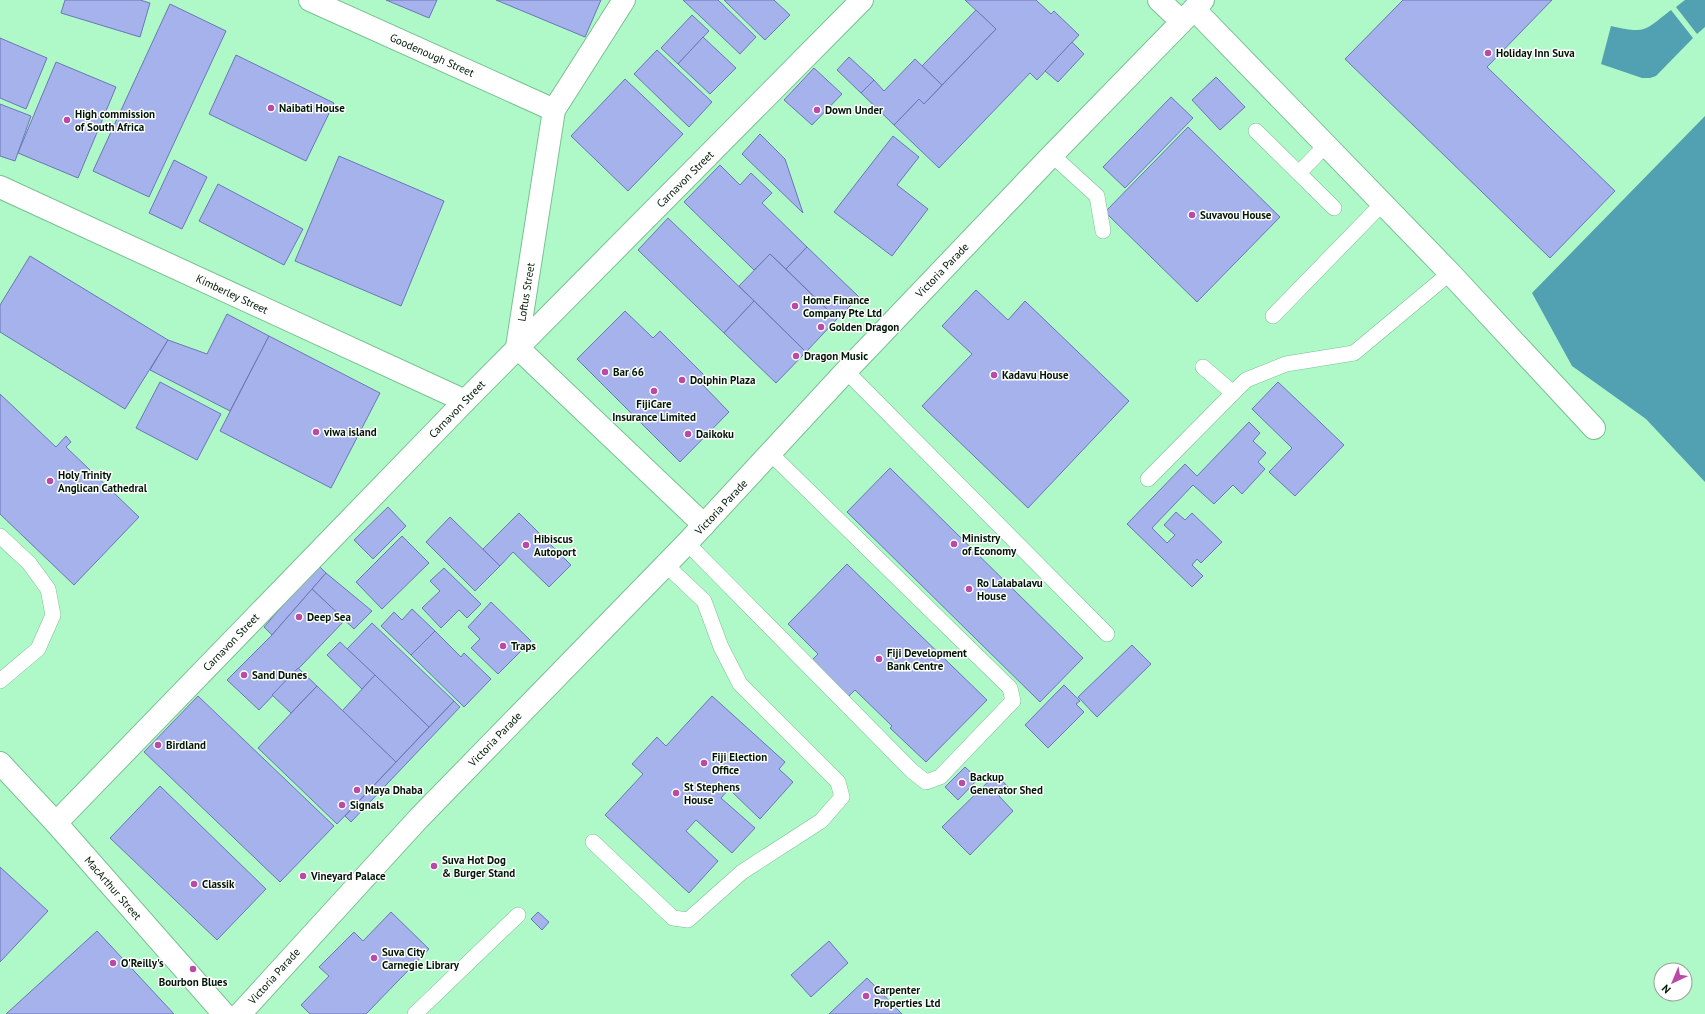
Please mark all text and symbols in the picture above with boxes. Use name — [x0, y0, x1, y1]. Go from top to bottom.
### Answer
street label: Goodenough Street — [388, 30, 477, 80]
place label: Holiday Inn Suva — [1496, 46, 1575, 60]
marker: Holiday Inn Suva — [1483, 48, 1493, 58]
place label: Naibati House — [279, 101, 345, 115]
marker: Naibati House — [266, 103, 276, 113]
place label: Down Under — [825, 103, 883, 117]
marker: Down Under — [812, 105, 822, 115]
place label: High commission of South Africa — [75, 107, 155, 134]
marker: High commission of South Africa — [62, 115, 72, 125]
street label: Carnavon Street — [654, 147, 717, 210]
place label: Suvavou House — [1200, 208, 1272, 222]
marker: Suvavou House — [1187, 210, 1197, 220]
street label: Victoria Parade — [912, 239, 972, 301]
street label: Loftus Street — [514, 261, 538, 322]
street label: Kimberley Street — [194, 271, 271, 317]
place label: Home Finance Company Pte Ltd — [803, 293, 882, 320]
marker: Home Finance Company Pte Ltd — [790, 301, 800, 311]
place label: Golden Dragon — [829, 320, 899, 334]
marker: Golden Dragon — [816, 322, 826, 332]
place label: Dragon Music — [804, 349, 868, 363]
marker: Dragon Music — [791, 351, 801, 361]
place label: Bar 66 — [613, 365, 644, 379]
marker: Bar 66 — [600, 367, 610, 377]
place label: Kadavu House — [1002, 368, 1069, 382]
marker: Kadavu House — [989, 370, 999, 380]
place label: Dolphin Plaza — [690, 373, 755, 387]
marker: Dolphin Plaza — [677, 375, 687, 385]
street label: Carnavon Street — [426, 377, 488, 441]
marker: FijiCare Insurance Limited — [649, 386, 659, 396]
place label: FijiCare Insurance Limited — [612, 397, 696, 424]
place label: viwa island — [323, 425, 377, 439]
marker: viwa island — [311, 427, 321, 437]
place label: Daikoku — [696, 427, 734, 441]
marker: Daikoku — [683, 429, 693, 439]
place label: Holy Trinity Anglican Cathedral — [58, 468, 148, 495]
marker: Holy Trinity Anglican Cathedral — [45, 476, 55, 486]
street label: Victoria Parade — [691, 476, 750, 538]
place label: Ministry of Economy — [962, 531, 1017, 558]
place label: Hibiscus Autoport — [534, 532, 576, 559]
marker: Ministry of Economy — [949, 539, 959, 549]
marker: Hibiscus Autoport — [521, 540, 531, 550]
place label: Ro Lalabalavu House — [977, 576, 1043, 603]
marker: Ro Lalabalavu House — [964, 584, 974, 594]
street label: Carnavon Street — [200, 610, 262, 674]
place label: Deep Sea — [307, 610, 351, 624]
marker: Deep Sea — [294, 612, 304, 622]
place label: Traps — [511, 639, 536, 653]
marker: Traps — [498, 641, 508, 651]
place label: Fiji Development Bank Centre — [887, 646, 967, 673]
marker: Fiji Development Bank Centre — [874, 654, 884, 664]
place label: Sand Dunes — [252, 668, 308, 682]
marker: Sand Dunes — [239, 670, 249, 680]
street label: Victoria Parade — [465, 708, 525, 770]
place label: Birdland — [166, 738, 206, 752]
marker: Birdland — [153, 740, 163, 750]
place label: Fiji Election Office — [712, 750, 767, 777]
marker: Fiji Election Office — [699, 758, 709, 768]
place label: Backup Generator Shed — [970, 770, 1043, 797]
marker: Backup Generator Shed — [957, 778, 967, 788]
place label: St Stephens House — [684, 780, 740, 807]
place label: Maya Dhaba — [365, 783, 423, 797]
marker: Maya Dhaba — [352, 785, 362, 795]
marker: St Stephens House — [671, 788, 681, 798]
place label: Signals — [350, 798, 384, 812]
marker: Signals — [337, 800, 347, 810]
street label: MacArthur Street — [81, 853, 145, 923]
place label: Suva Hot Dog & Burger Stand — [442, 853, 515, 880]
marker: Suva Hot Dog & Burger Stand — [429, 861, 439, 871]
place label: Vineyard Palace — [310, 869, 386, 883]
marker: Vineyard Palace — [298, 871, 308, 881]
place label: Classik — [202, 877, 235, 891]
marker: Classik — [189, 879, 199, 889]
street label: Victoria Parade — [244, 945, 303, 1008]
place label: Suva City Carnegie Library — [382, 945, 460, 972]
marker: Suva City Carnegie Library — [369, 953, 379, 963]
place label: O'Reilly's — [121, 956, 164, 970]
marker: O'Reilly's — [108, 958, 118, 968]
north arrow — [1653, 962, 1693, 1002]
marker: Bourbon Blues — [188, 964, 198, 974]
place label: Bourbon Blues — [159, 975, 228, 989]
text: N — [1659, 982, 1674, 997]
place label: Carpenter Properties Ltd — [874, 983, 940, 1010]
marker: Carpenter Properties Ltd — [861, 991, 871, 1001]

